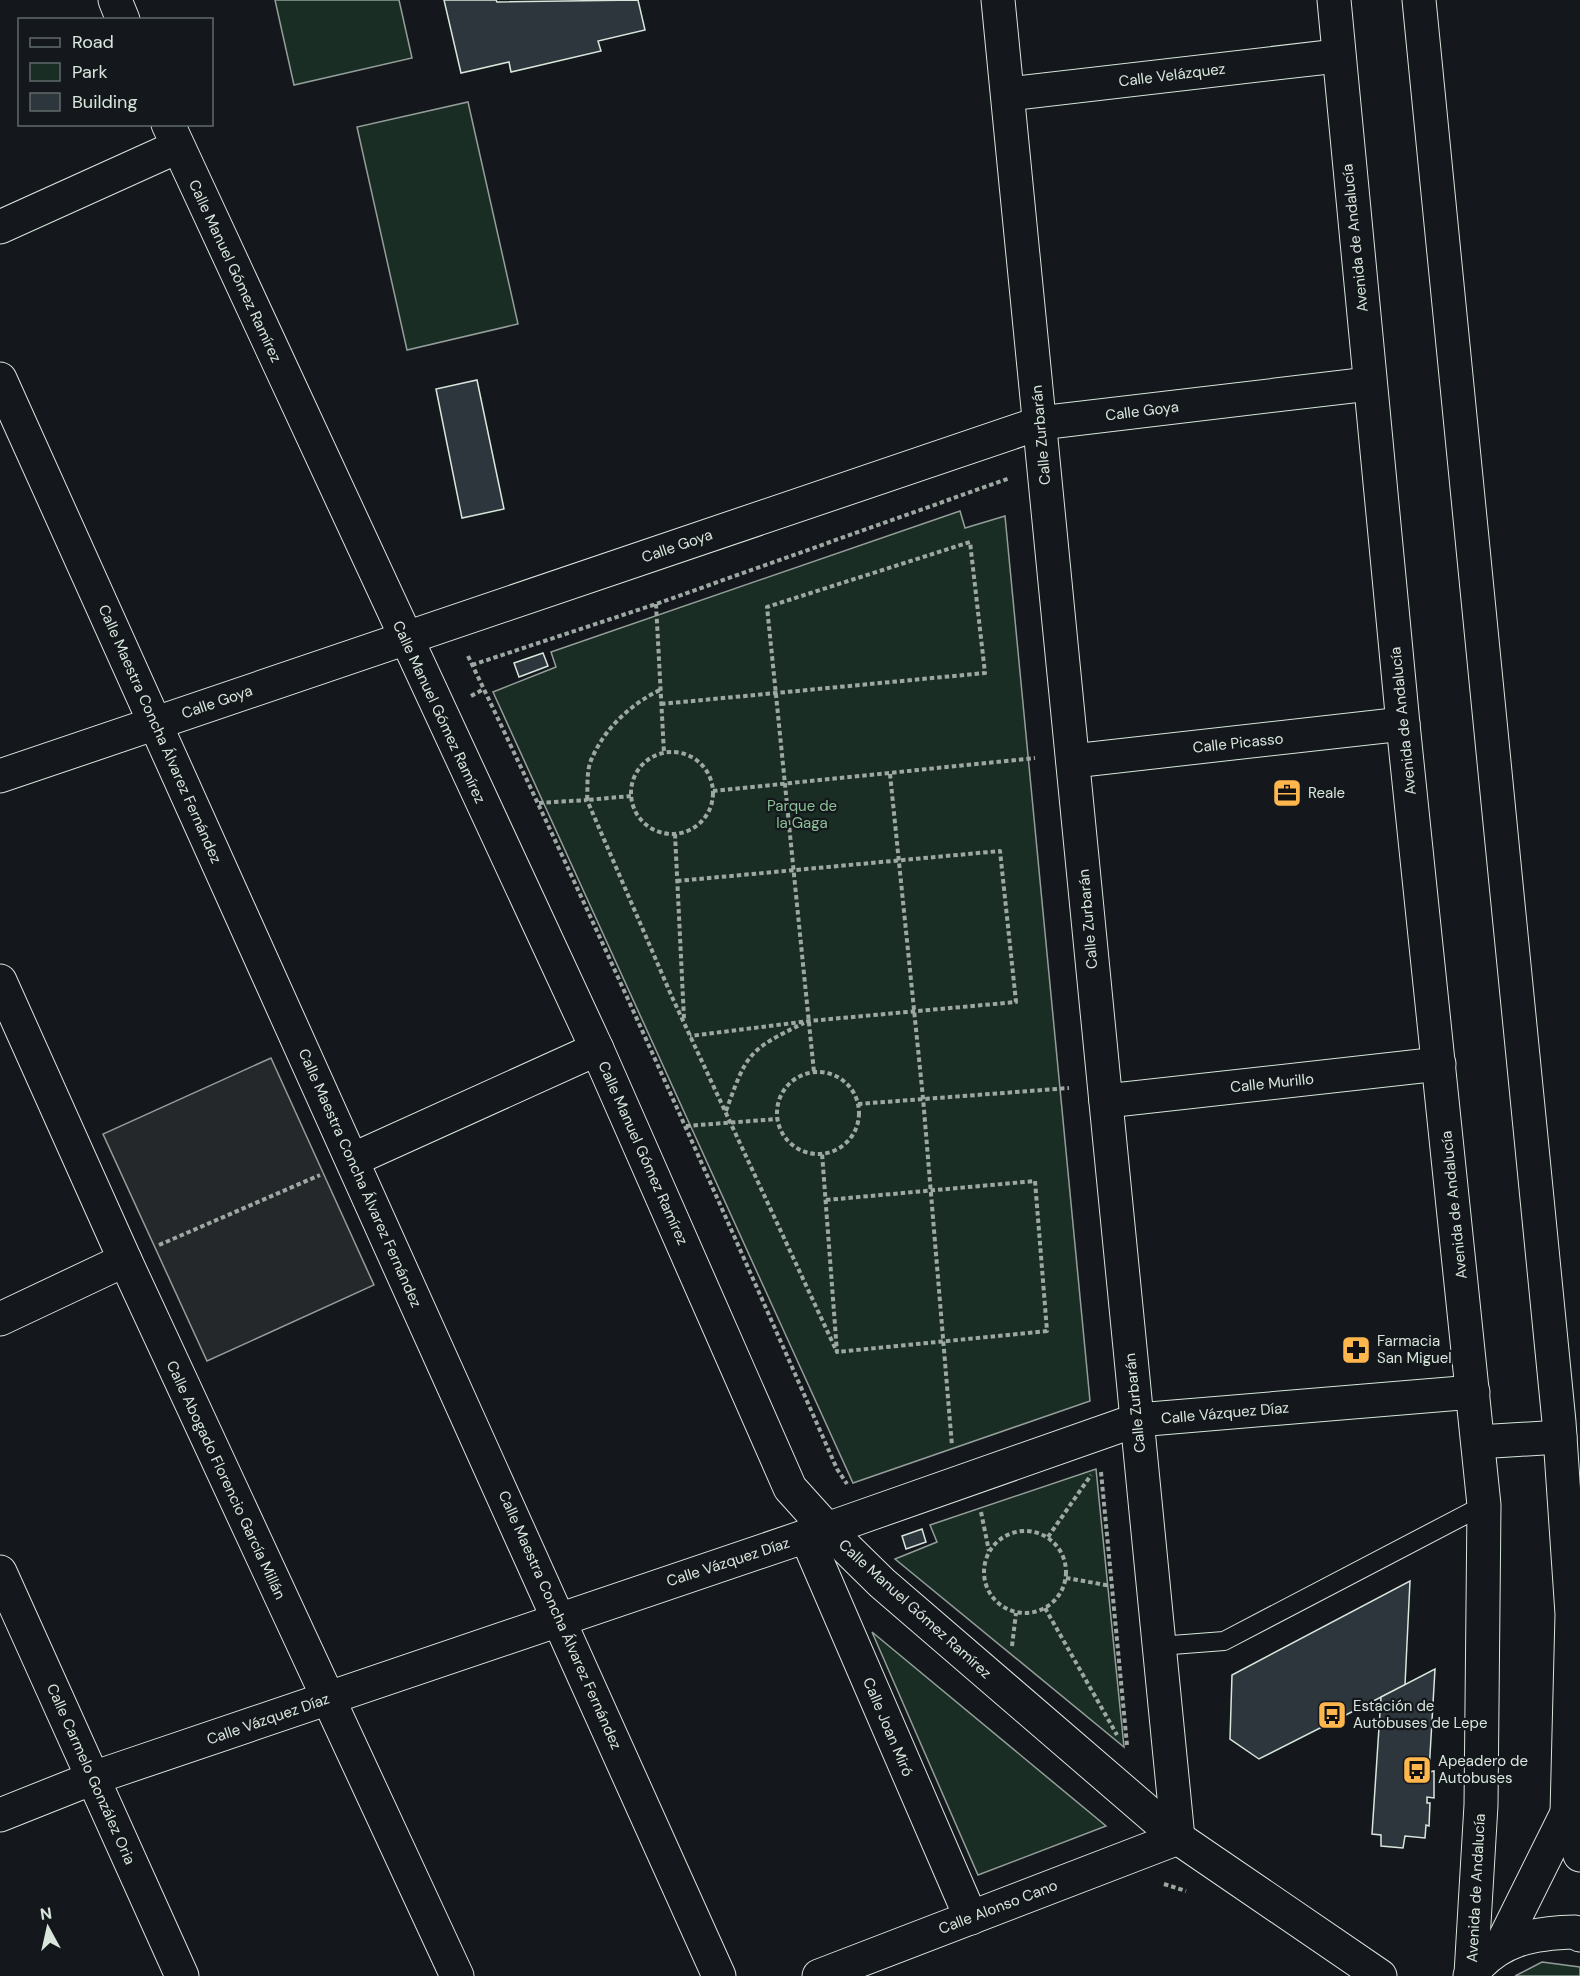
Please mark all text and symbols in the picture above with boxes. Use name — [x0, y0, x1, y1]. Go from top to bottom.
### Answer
legend — [18, 18, 213, 126]
text: Road — [72, 30, 114, 54]
street label: Calle Velázquez — [1117, 59, 1227, 91]
text: Park — [72, 60, 108, 84]
text: Building — [72, 90, 137, 114]
street label: Avenida de Andalucía — [1337, 163, 1373, 313]
street label: Calle Manuel Gómez Ramírez — [184, 177, 286, 366]
street label: Calle Zurbarán — [1027, 384, 1055, 486]
street label: Calle Goya — [1104, 397, 1180, 425]
street label: Calle Goya — [639, 525, 715, 567]
street label: Calle Maestra Concha Álvarez Fernández — [94, 601, 226, 867]
street label: Calle Manuel Gómez Ramírez — [388, 618, 490, 807]
street label: Avenida de Andalucía — [1385, 646, 1421, 796]
street label: Calle Goya — [179, 681, 255, 723]
street label: Calle Picasso — [1192, 728, 1284, 758]
office icon: Reale — [1271, 777, 1303, 809]
place label: Reale — [1308, 783, 1345, 803]
park label: Parque de la Gaga — [767, 796, 837, 833]
street label: Calle Zurbarán — [1074, 868, 1102, 970]
street label: Calle Maestra Concha Álvarez Fernández — [294, 1045, 426, 1311]
street label: Calle Manuel Gómez Ramírez — [593, 1058, 693, 1248]
street label: Calle Murillo — [1229, 1069, 1315, 1097]
street label: Avenida de Andalucía — [1436, 1130, 1472, 1280]
place label: Farmacia San Miguel — [1377, 1331, 1452, 1368]
pharmacy icon: Farmacia San Miguel — [1340, 1334, 1372, 1366]
street label: Calle Zurbarán — [1120, 1352, 1150, 1454]
street label: Calle Abogado Florencio García Millán — [162, 1357, 290, 1603]
street label: Calle Vázquez Díaz — [1160, 1397, 1290, 1429]
street label: Calle Maestra Concha Álvarez Fernández — [494, 1487, 626, 1753]
street label: Calle Vázquez Díaz — [664, 1533, 792, 1591]
street label: Calle Manuel Gómez Ramírez — [834, 1535, 996, 1683]
street label: Calle Joan Miró — [858, 1674, 918, 1780]
street label: Calle Carmelo González Oria — [42, 1680, 140, 1868]
street label: Calle Vázquez Díaz — [204, 1689, 332, 1749]
place label: Estación de Autobuses de Lepe — [1353, 1696, 1487, 1733]
bus stop icon: Estación de Autobuses de Lepe — [1316, 1699, 1348, 1731]
place label: Apeadero de Autobuses — [1438, 1751, 1528, 1788]
bus stop icon: Apeadero de Autobuses — [1401, 1754, 1433, 1786]
street label: Avenida de Andalucía — [1462, 1813, 1490, 1963]
street label: Calle Alonso Cano — [936, 1875, 1060, 1939]
north arrow — [18, 1898, 78, 1958]
text: N — [39, 1902, 53, 1925]

